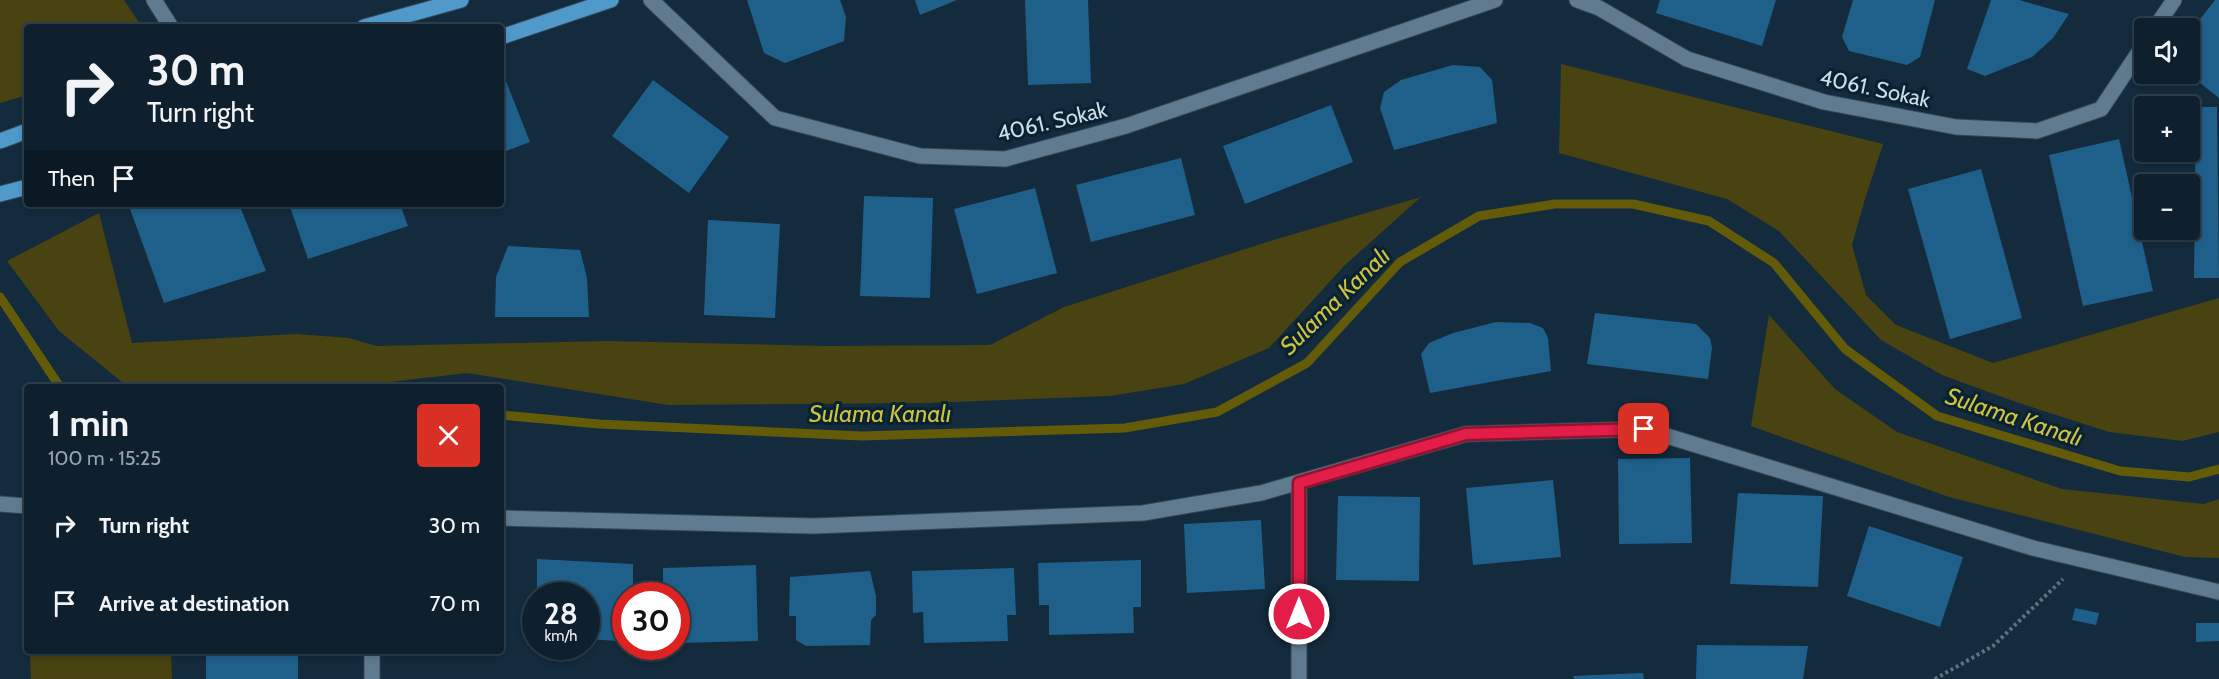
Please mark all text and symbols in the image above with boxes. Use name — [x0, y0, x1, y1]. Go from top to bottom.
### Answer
map controls — [2134, 18, 2200, 240]
button: sound — [2134, 18, 2200, 84]
text: 30 m — [147, 44, 245, 96]
icon: right — [48, 48, 126, 126]
street label: 4061. Sokak — [1817, 64, 1933, 113]
text: Turn right — [147, 96, 254, 129]
street label: 4061. Sokak — [994, 96, 1110, 147]
button: + — [2134, 96, 2200, 162]
icon: arrive — [107, 162, 140, 195]
text: Then — [48, 165, 95, 192]
button: − — [2134, 174, 2200, 240]
water label: Sulama Kanalı — [1273, 241, 1396, 360]
water label: Sulama Kanalı — [1942, 381, 2086, 452]
water label: Sulama Kanalı — [809, 399, 951, 428]
text: 1 min — [48, 401, 129, 445]
pin — [1618, 403, 1669, 454]
button: close — [417, 404, 480, 467]
icon: arrive — [1627, 412, 1660, 445]
text: 100 m · 15:25 — [48, 446, 161, 470]
icon: right — [48, 509, 81, 542]
text: Turn right — [99, 512, 189, 539]
text: 30 m — [428, 512, 480, 539]
speed limit sign: 30 — [612, 582, 690, 660]
position arrow — [1267, 582, 1331, 646]
icon: arrive — [48, 587, 81, 620]
text: Arrive at destination — [99, 590, 289, 617]
text: 70 m — [430, 590, 480, 617]
text: 28 — [544, 595, 578, 632]
text: km/h — [545, 627, 577, 645]

